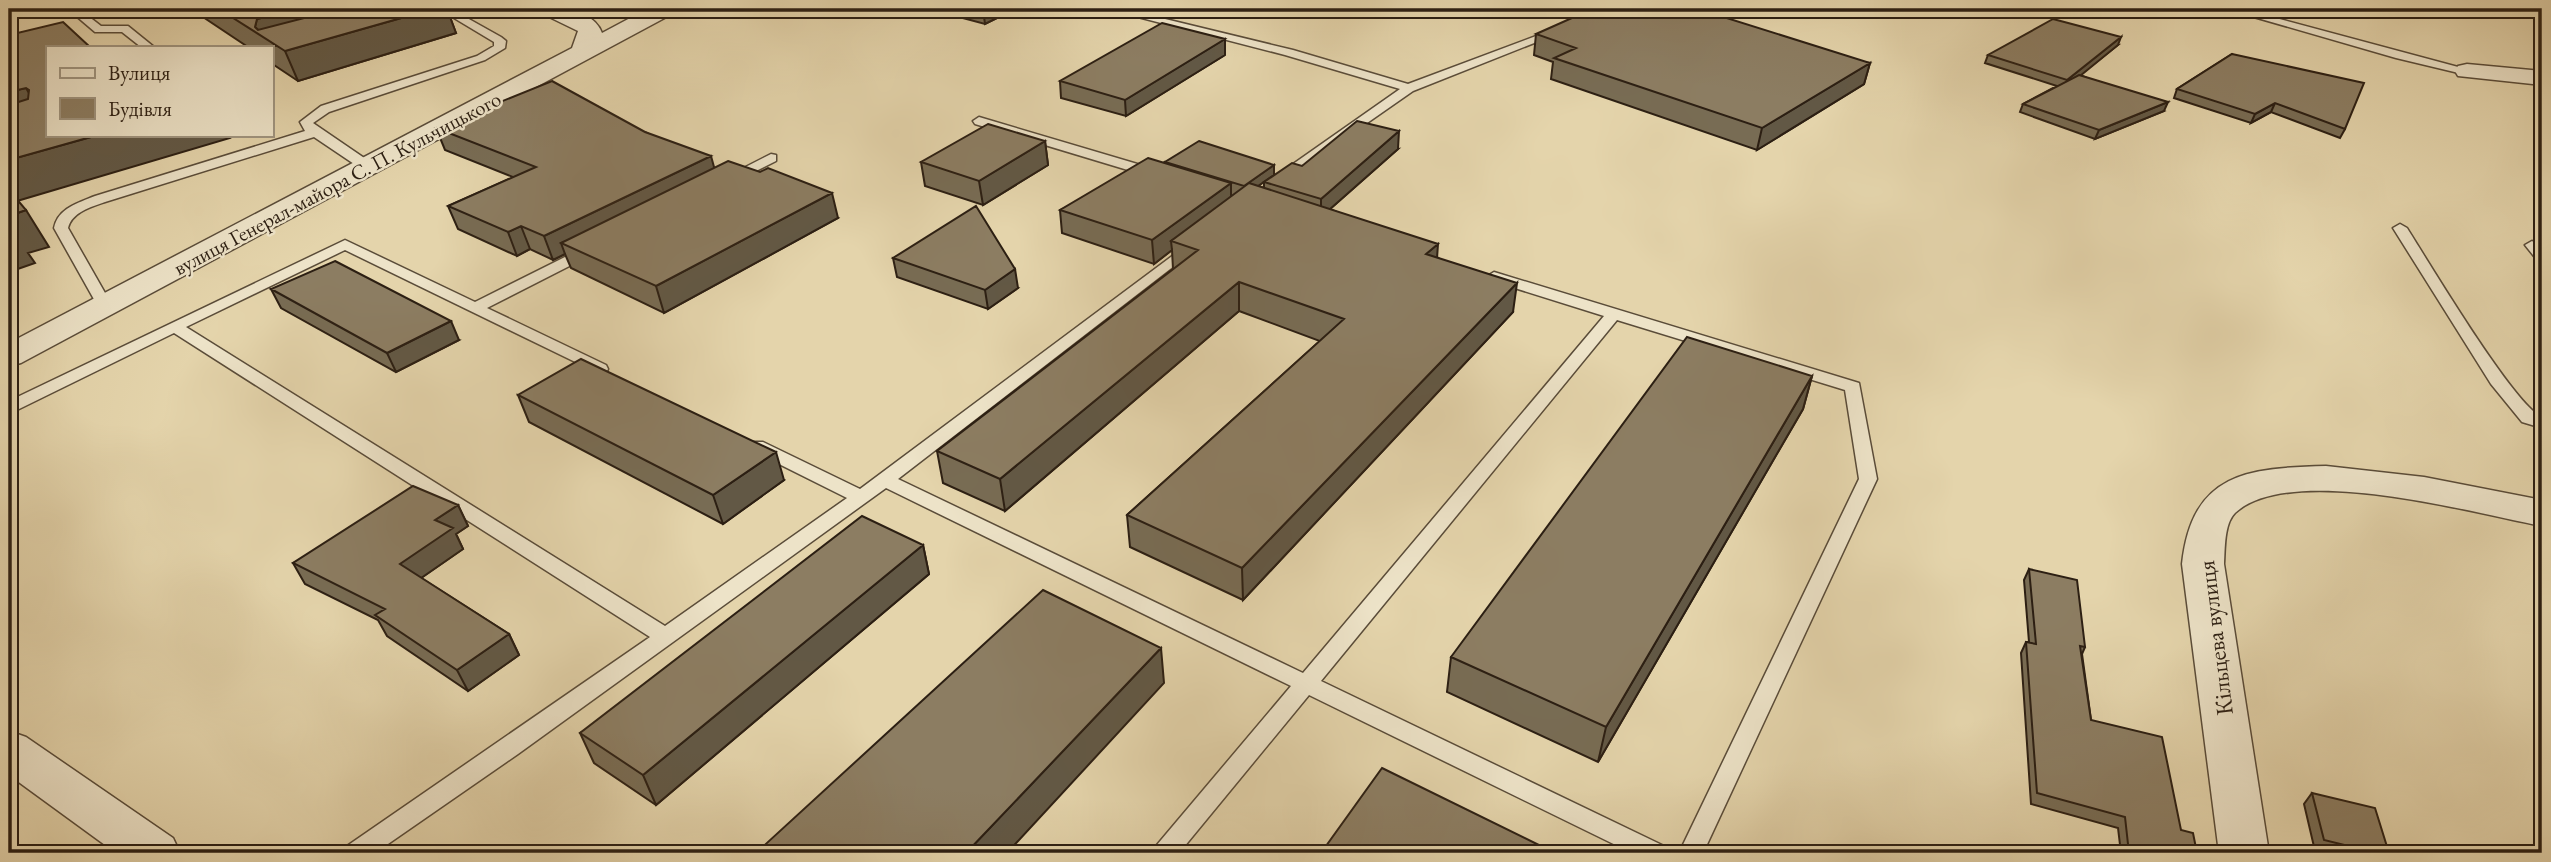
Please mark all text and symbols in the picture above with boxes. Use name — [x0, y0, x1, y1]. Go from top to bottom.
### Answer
legend — [46, 46, 273, 136]
text: Вулиця — [108, 59, 170, 86]
street label: вулиця Генерал-майора С. П. Кульчицького — [169, 85, 505, 281]
text: Будівля — [108, 95, 172, 122]
street label: Кільцева вулиця — [2190, 558, 2240, 717]

